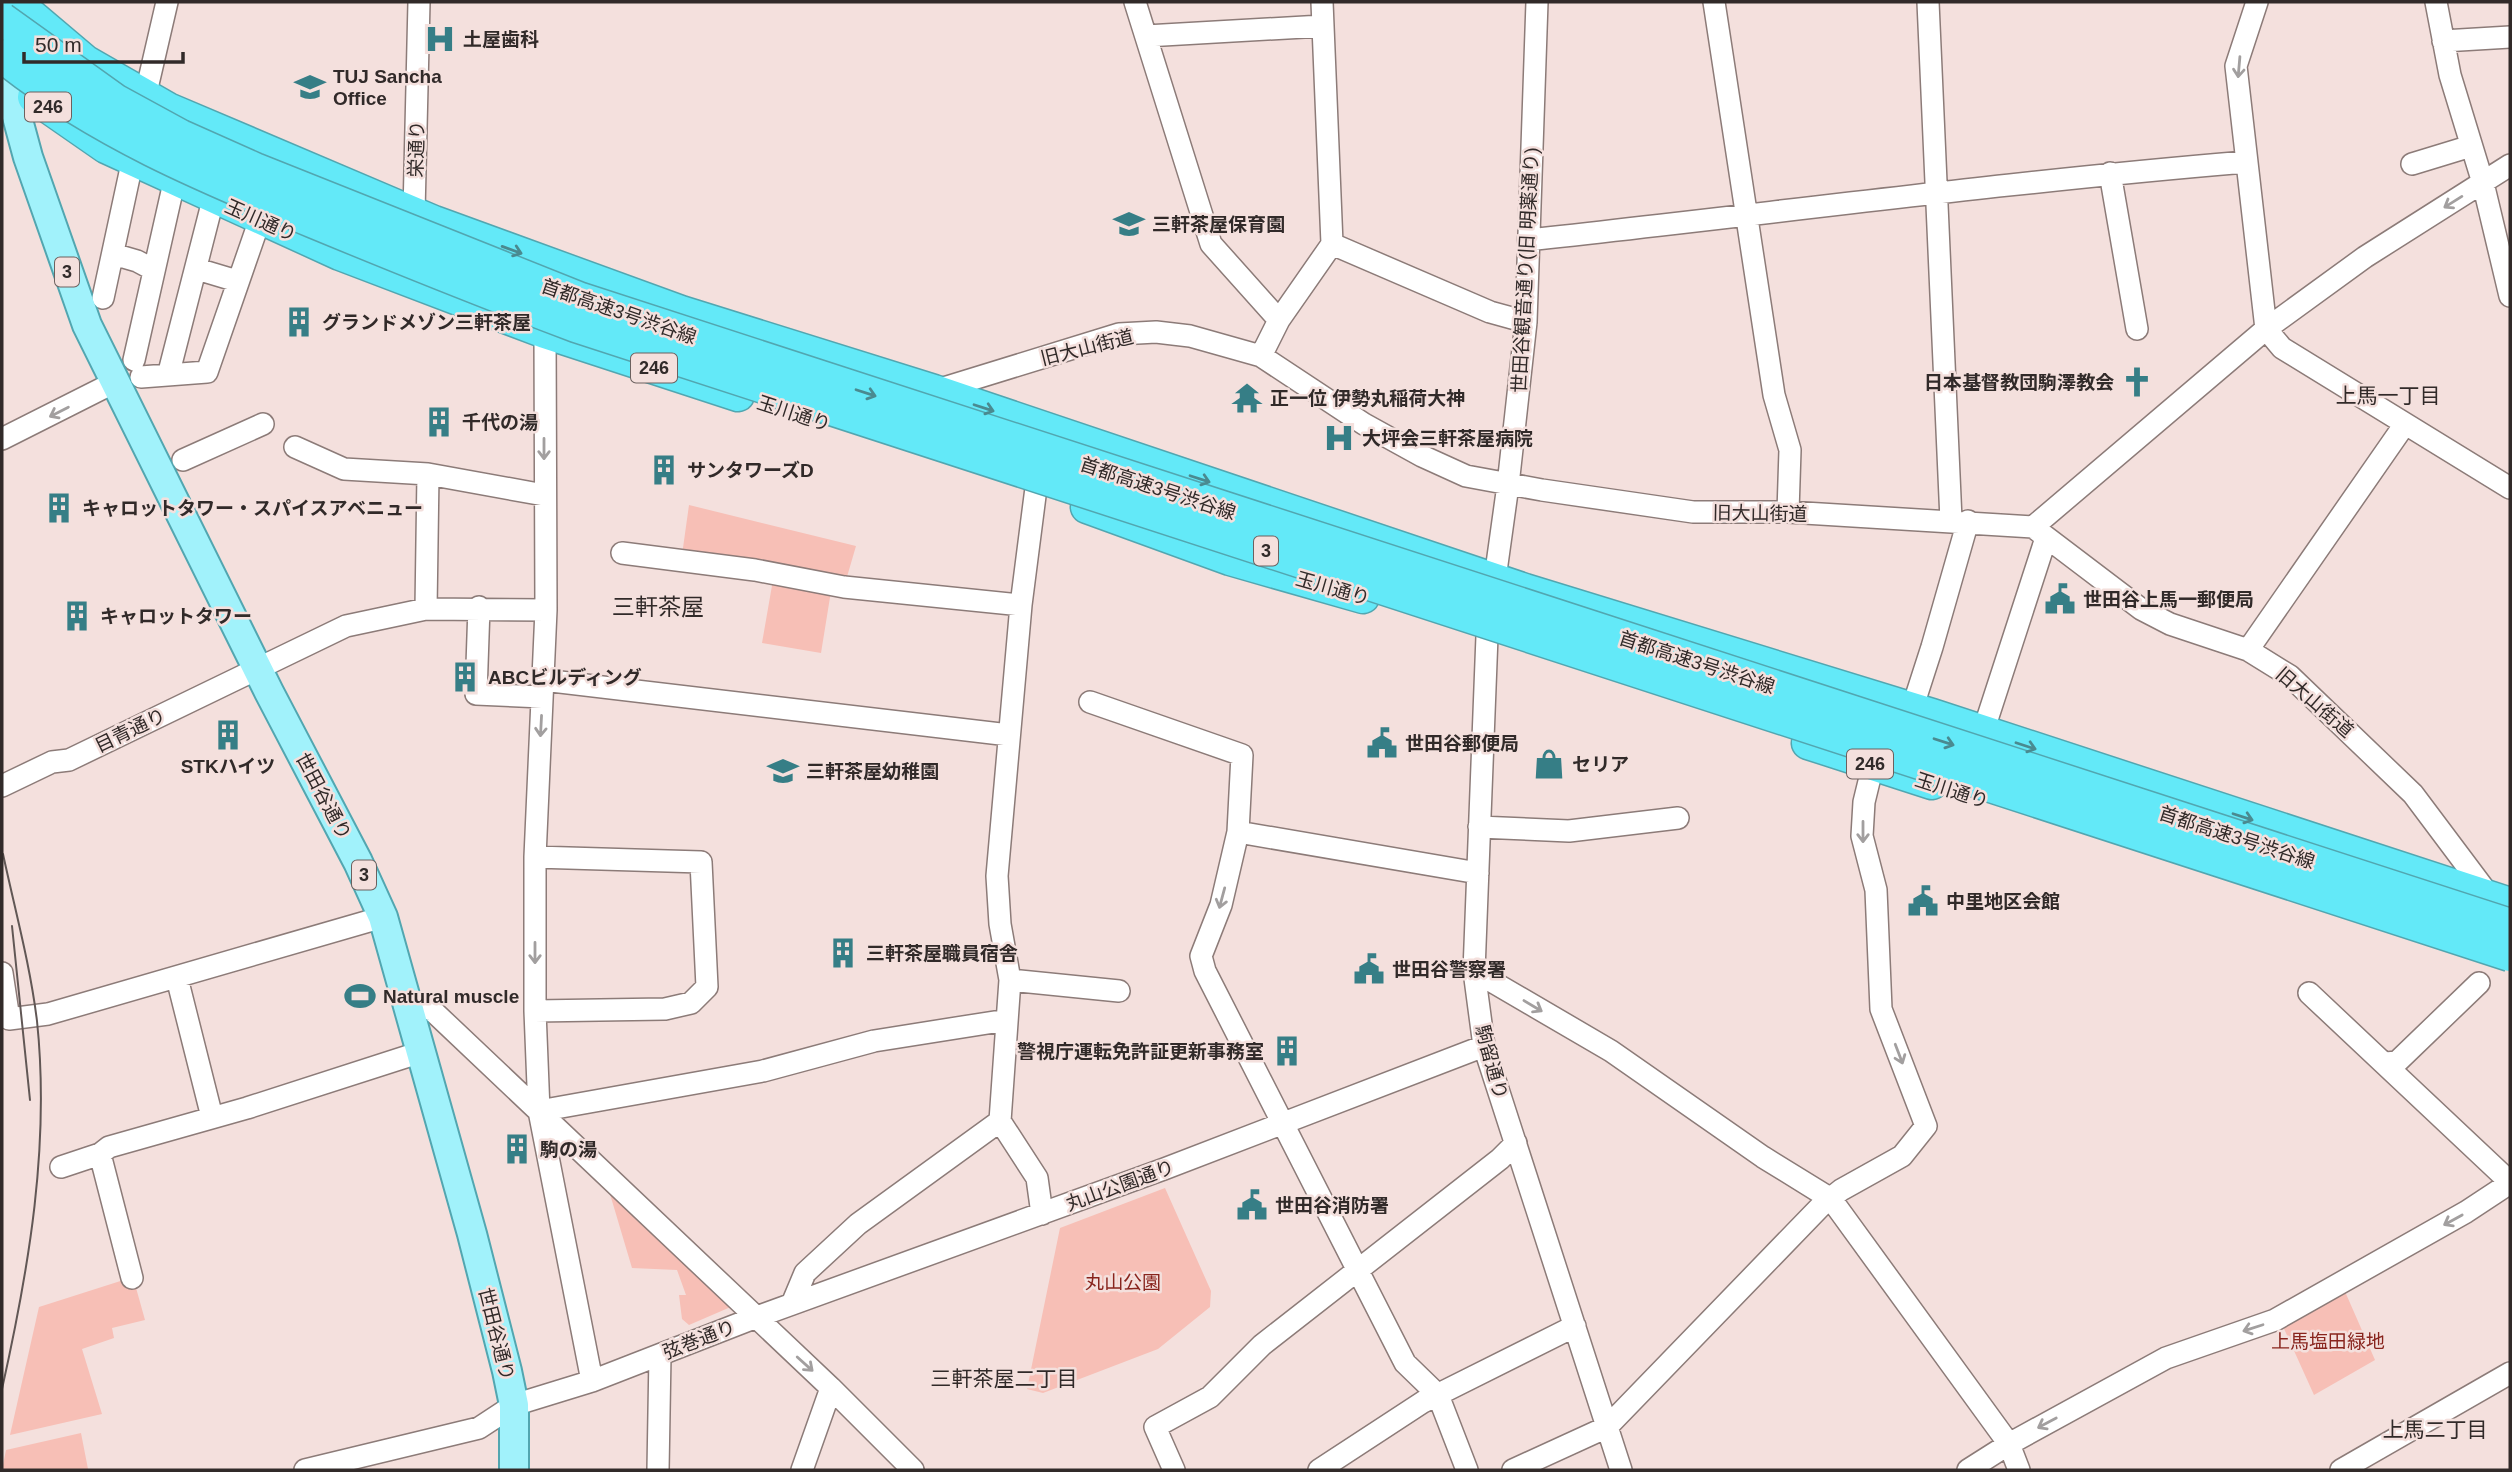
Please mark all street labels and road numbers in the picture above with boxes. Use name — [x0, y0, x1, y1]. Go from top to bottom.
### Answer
road number: 246 — [25, 92, 71, 122]
street label: 栄通り — [405, 120, 428, 178]
street label: 世田谷観音通り(旧 明薬通り) — [1509, 147, 1542, 393]
street label: 玉川通り — [222, 195, 300, 246]
road number: 3 — [55, 258, 79, 286]
street label: 首都高速3号渋谷線 — [539, 275, 699, 348]
street label: 旧大山街道 — [1038, 326, 1136, 369]
road number: 246 — [631, 354, 677, 382]
street label: 玉川通り — [754, 392, 833, 435]
street label: 首都高速3号渋谷線 — [1077, 453, 1238, 524]
street label: 旧大山街道 — [1712, 502, 1808, 525]
road number: 3 — [1254, 536, 1278, 566]
street label: 玉川通り — [1293, 568, 1372, 609]
street label: 首都高速3号渋谷線 — [1616, 627, 1777, 698]
street label: 旧大山街道 — [2272, 663, 2357, 741]
street label: 目青通り — [91, 704, 169, 757]
street label: 世田谷通り — [292, 749, 355, 843]
road number: 246 — [1847, 750, 1893, 778]
street label: 玉川通り — [1912, 769, 1991, 812]
street label: 首都高速3号渋谷線 — [2156, 802, 2317, 873]
road number: 3 — [352, 860, 376, 890]
street label: 駒留通り — [1472, 1023, 1511, 1102]
street label: 丸山公園通り — [1063, 1156, 1177, 1215]
street label: 世田谷通り — [475, 1285, 518, 1383]
street label: 弦巻通り — [660, 1316, 738, 1363]

